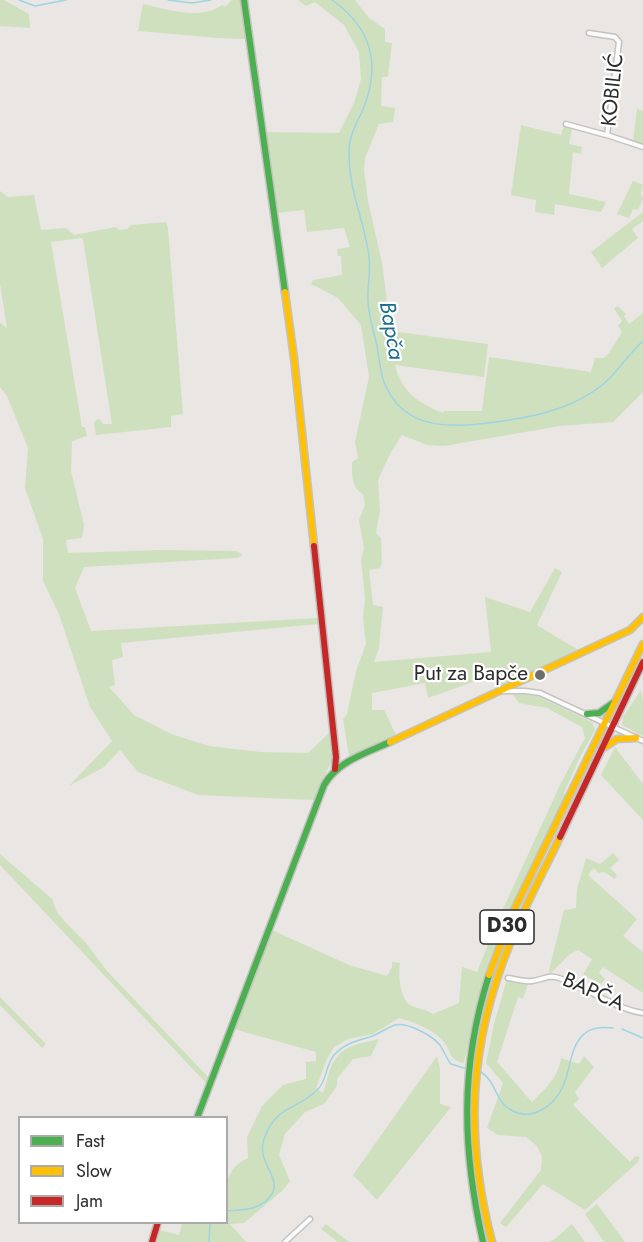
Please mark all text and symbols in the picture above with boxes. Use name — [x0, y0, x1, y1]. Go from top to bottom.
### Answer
street label: KOBILIĆ — [598, 52, 630, 128]
water label: Bapča — [372, 300, 408, 362]
place label: Put za Bapče — [414, 662, 528, 688]
marker: Put za Bapče — [533, 668, 547, 682]
road number: D30 — [480, 910, 534, 944]
street label: BAPČA — [558, 968, 628, 1018]
legend — [18, 1116, 228, 1224]
text: Fast — [76, 1128, 105, 1154]
text: Slow — [76, 1158, 112, 1184]
text: Jam — [76, 1188, 103, 1214]

